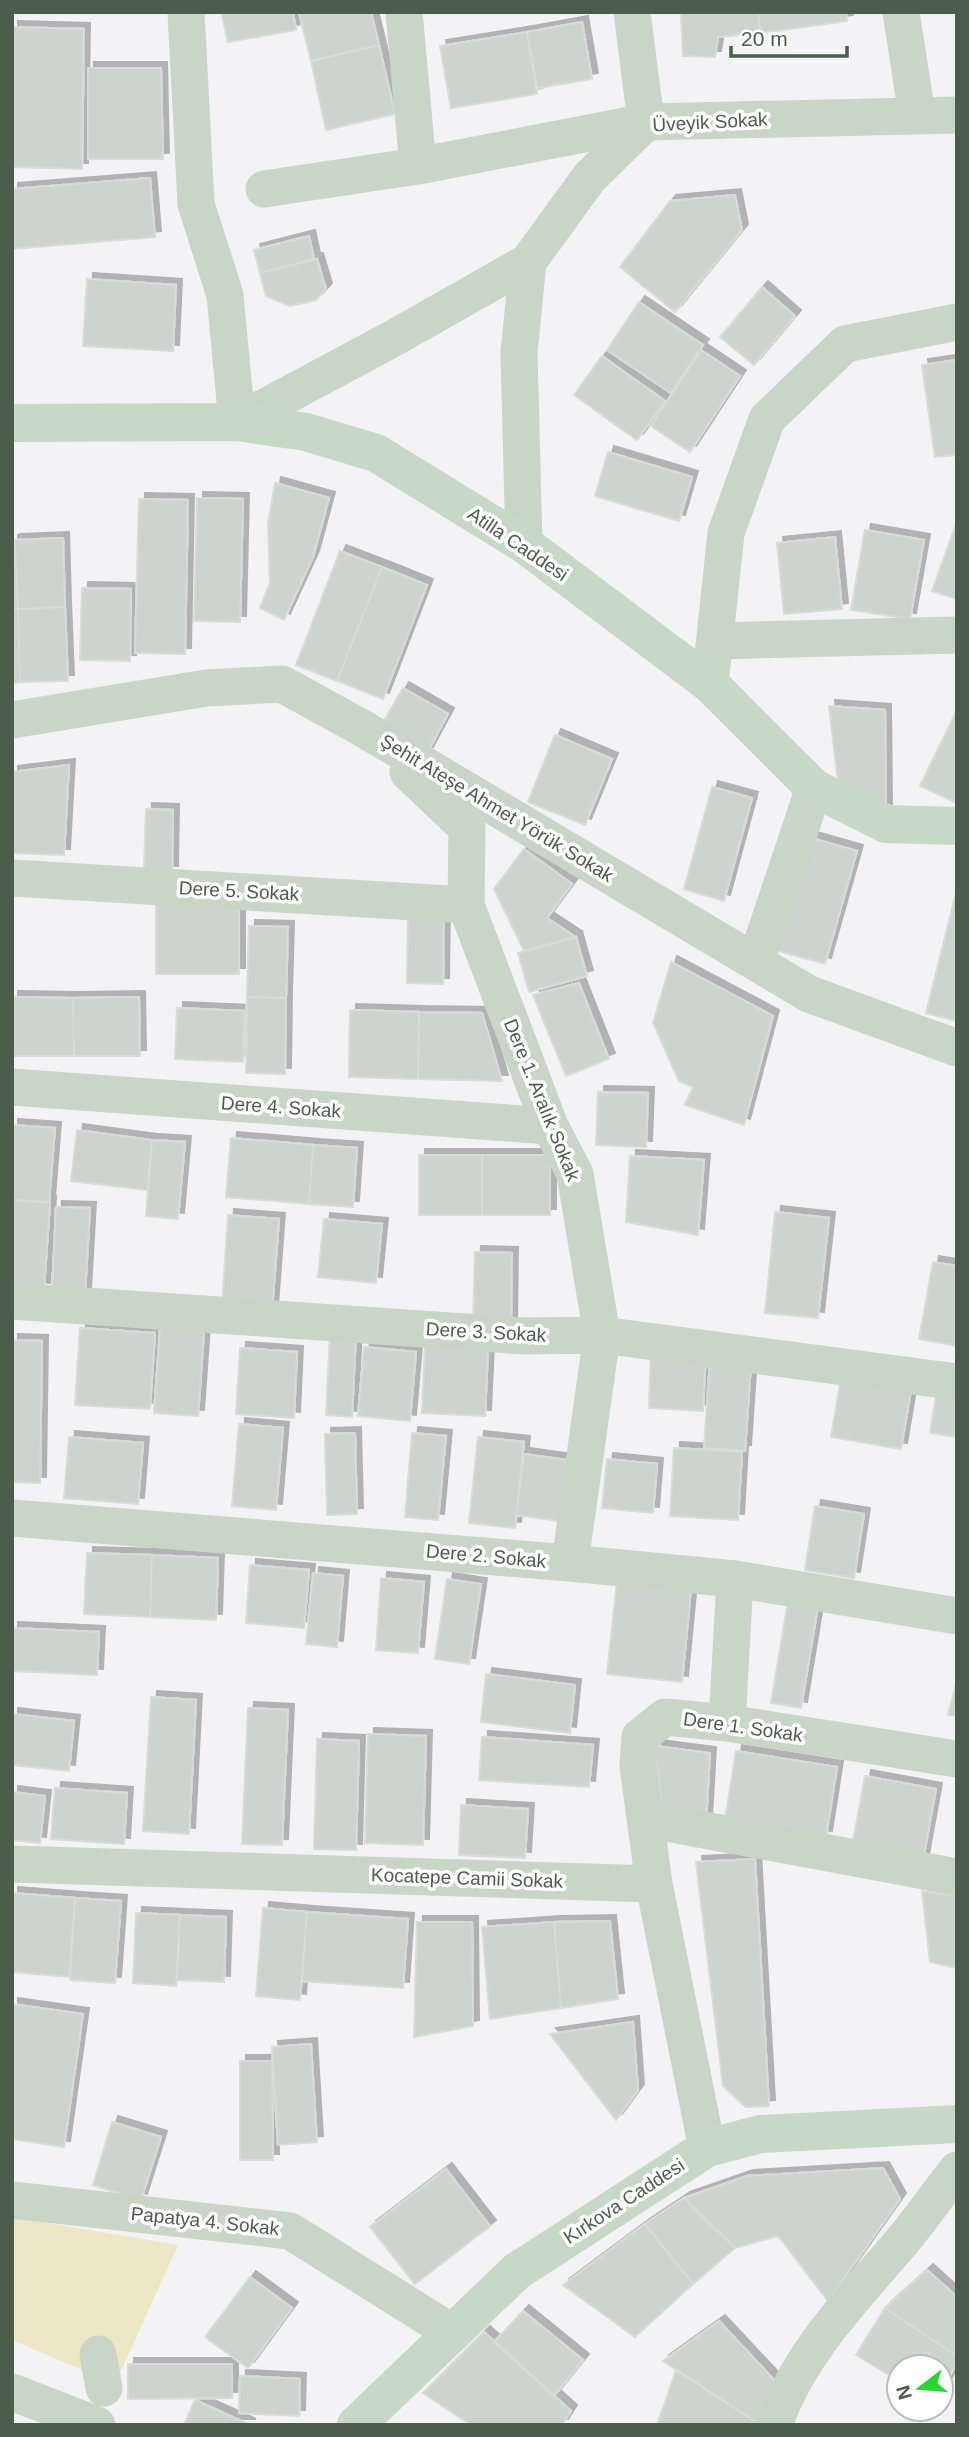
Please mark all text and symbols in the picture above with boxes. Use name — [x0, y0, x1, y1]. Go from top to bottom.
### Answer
scale bar — [731, 14, 846, 58]
text: 20 m — [741, 27, 788, 50]
street label: Üveyik Sokak — [652, 108, 769, 135]
street label: Atilla Caddesi — [464, 503, 572, 585]
street label: Şehit Ateşe Ahmet Yörük Sokak — [377, 730, 618, 886]
street label: Dere 5. Sokak — [178, 877, 300, 905]
street label: Dere 1. Aralık Sokak — [500, 1016, 584, 1185]
street label: Dere 4. Sokak — [220, 1092, 342, 1122]
street label: Dere 3. Sokak — [425, 1318, 547, 1346]
street label: Dere 2. Sokak — [425, 1540, 547, 1572]
street label: Dere 1. Sokak — [682, 1708, 805, 1746]
street label: Kocatepe Camii Sokak — [371, 1864, 564, 1892]
street label: Kırkova Caddesi — [560, 2154, 688, 2248]
street label: Papatya 4. Sokak — [130, 2203, 281, 2239]
north arrow — [885, 2353, 955, 2423]
text: N — [892, 2383, 916, 2402]

